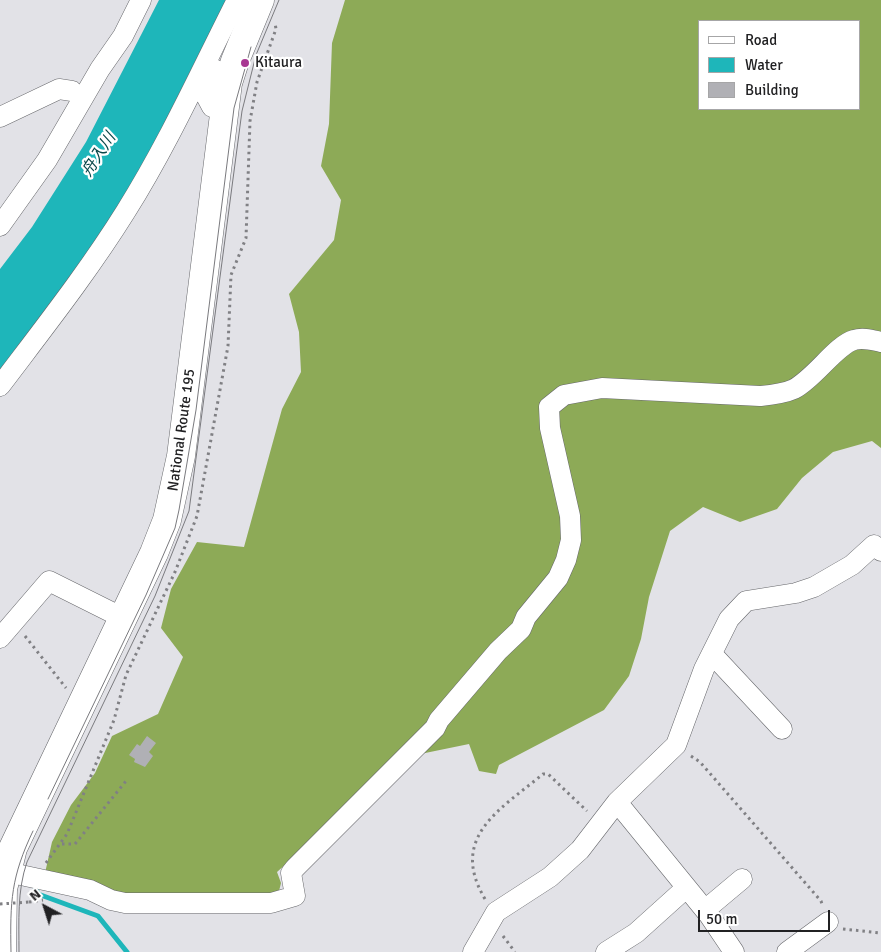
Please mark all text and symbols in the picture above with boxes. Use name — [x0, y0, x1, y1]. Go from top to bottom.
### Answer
legend — [698, 20, 861, 110]
text: Road — [745, 31, 777, 49]
place label: Kitaura — [255, 54, 302, 72]
text: Water — [745, 56, 783, 74]
marker: Kitaura — [239, 57, 251, 69]
text: Building — [745, 81, 799, 99]
water label: 舟入川 — [78, 130, 120, 180]
street label: National Route 195 — [165, 368, 199, 492]
north arrow — [20, 882, 70, 932]
text: N — [26, 885, 44, 905]
scale bar — [701, 900, 834, 932]
text: 50 m — [706, 910, 737, 928]

